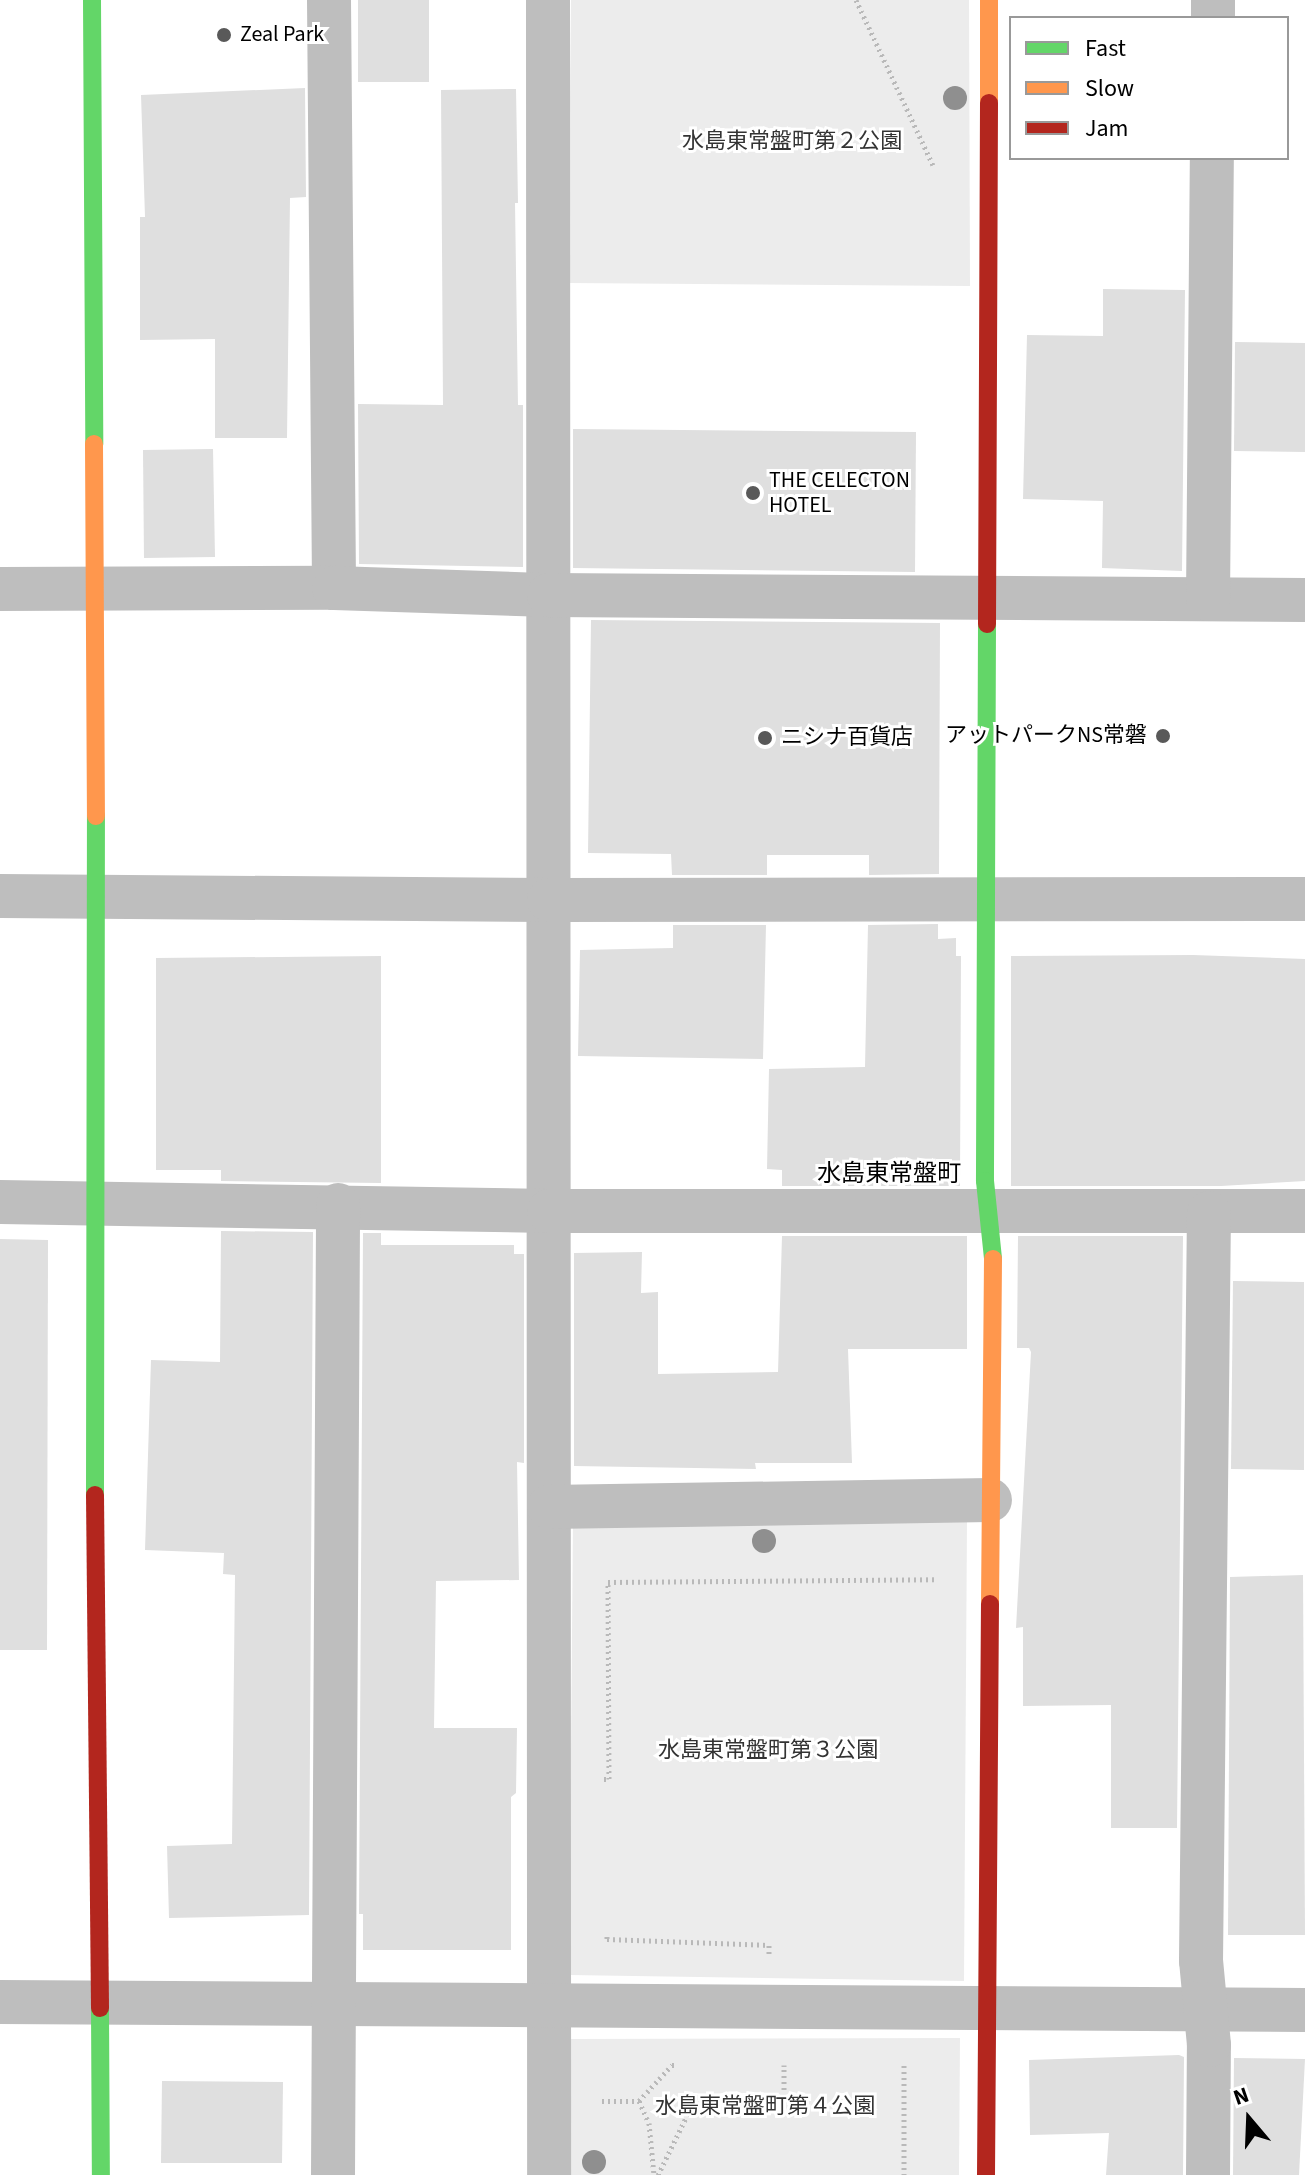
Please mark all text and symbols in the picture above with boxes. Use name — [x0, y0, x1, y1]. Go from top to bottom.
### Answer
legend — [1009, 16, 1289, 160]
place label: Zeal Park — [240, 22, 324, 48]
marker: Zeal Park — [215, 26, 233, 44]
text: Fast — [1085, 31, 1126, 66]
text: Slow — [1085, 71, 1134, 106]
text: Jam — [1085, 111, 1129, 146]
park label: 水島東常盤町第２公園 — [682, 129, 902, 155]
place label: THE CELECTON HOTEL — [769, 467, 910, 518]
marker: THE CELECTON HOTEL — [744, 484, 762, 502]
place label: アットパークNS常磐 — [945, 723, 1147, 749]
place label: ニシナ百貨店 — [781, 725, 913, 751]
marker: アットパークNS常磐 — [1154, 727, 1172, 745]
marker: ニシナ百貨店 — [756, 729, 774, 747]
district label: 水島東常盤町 — [817, 1160, 961, 1188]
park label: 水島東常盤町第３公園 — [658, 1738, 878, 1764]
north arrow — [1209, 2079, 1289, 2159]
text: N — [1229, 2079, 1253, 2114]
park label: 水島東常盤町第４公園 — [655, 2094, 875, 2120]

